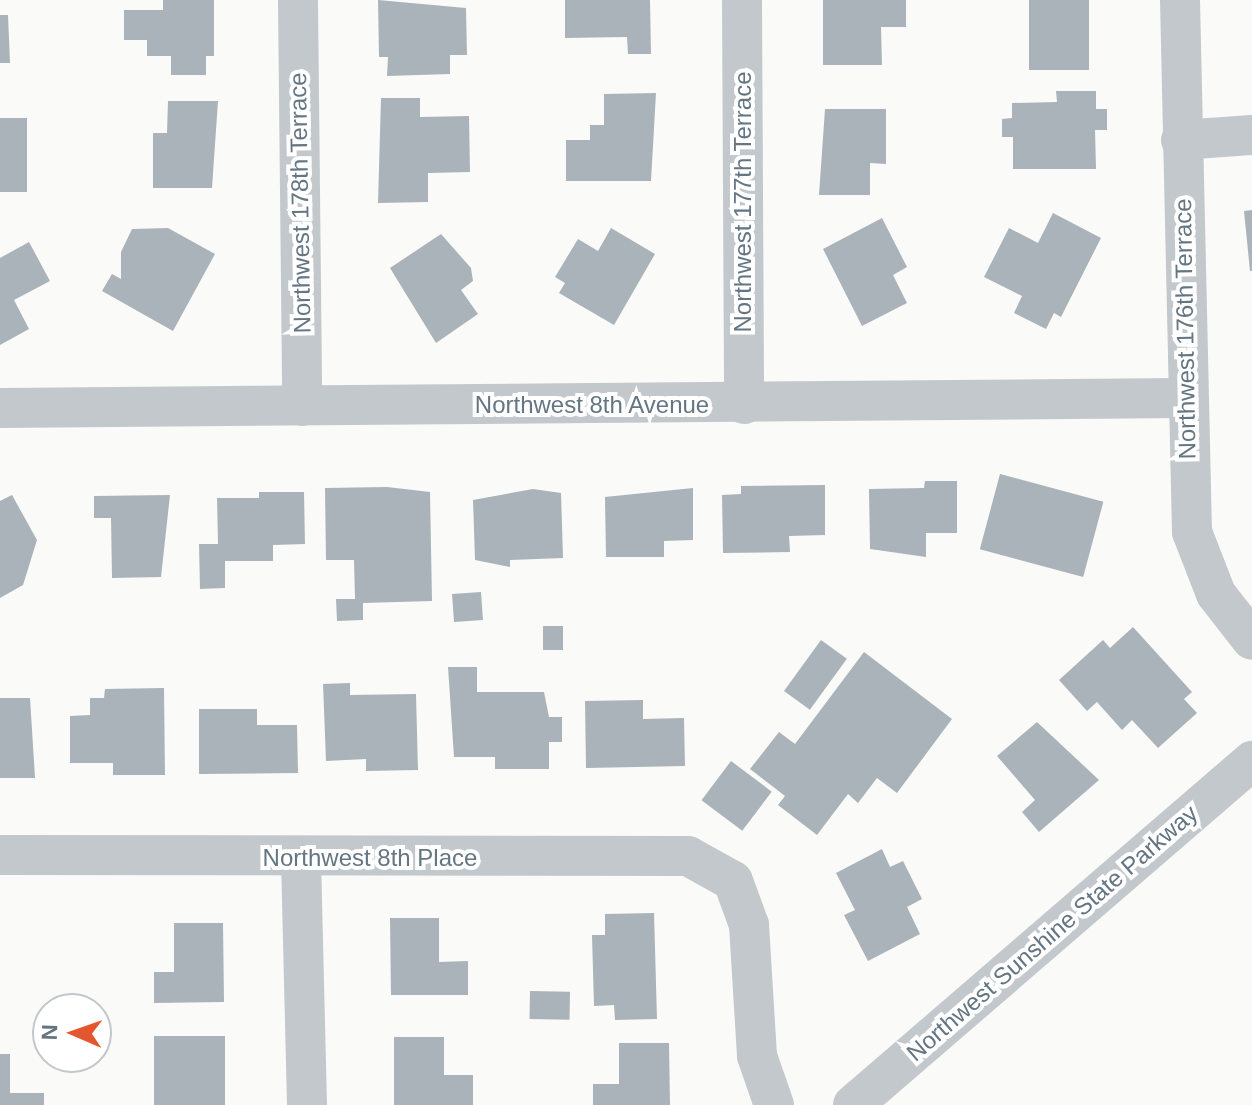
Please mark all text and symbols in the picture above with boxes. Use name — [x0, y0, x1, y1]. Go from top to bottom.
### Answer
street label: Northwest 177th Terrace — [729, 71, 757, 333]
street label: Northwest 178th Terrace — [283, 72, 317, 334]
street label: Northwest 176th Terrace — [1168, 198, 1202, 460]
street label: Northwest 8th Avenue — [474, 391, 710, 419]
street label: Northwest Sunshine State Parkway — [901, 799, 1203, 1067]
street label: Northwest 8th Place — [263, 844, 477, 872]
north arrow — [32, 993, 112, 1073]
text: N — [37, 1024, 62, 1041]

